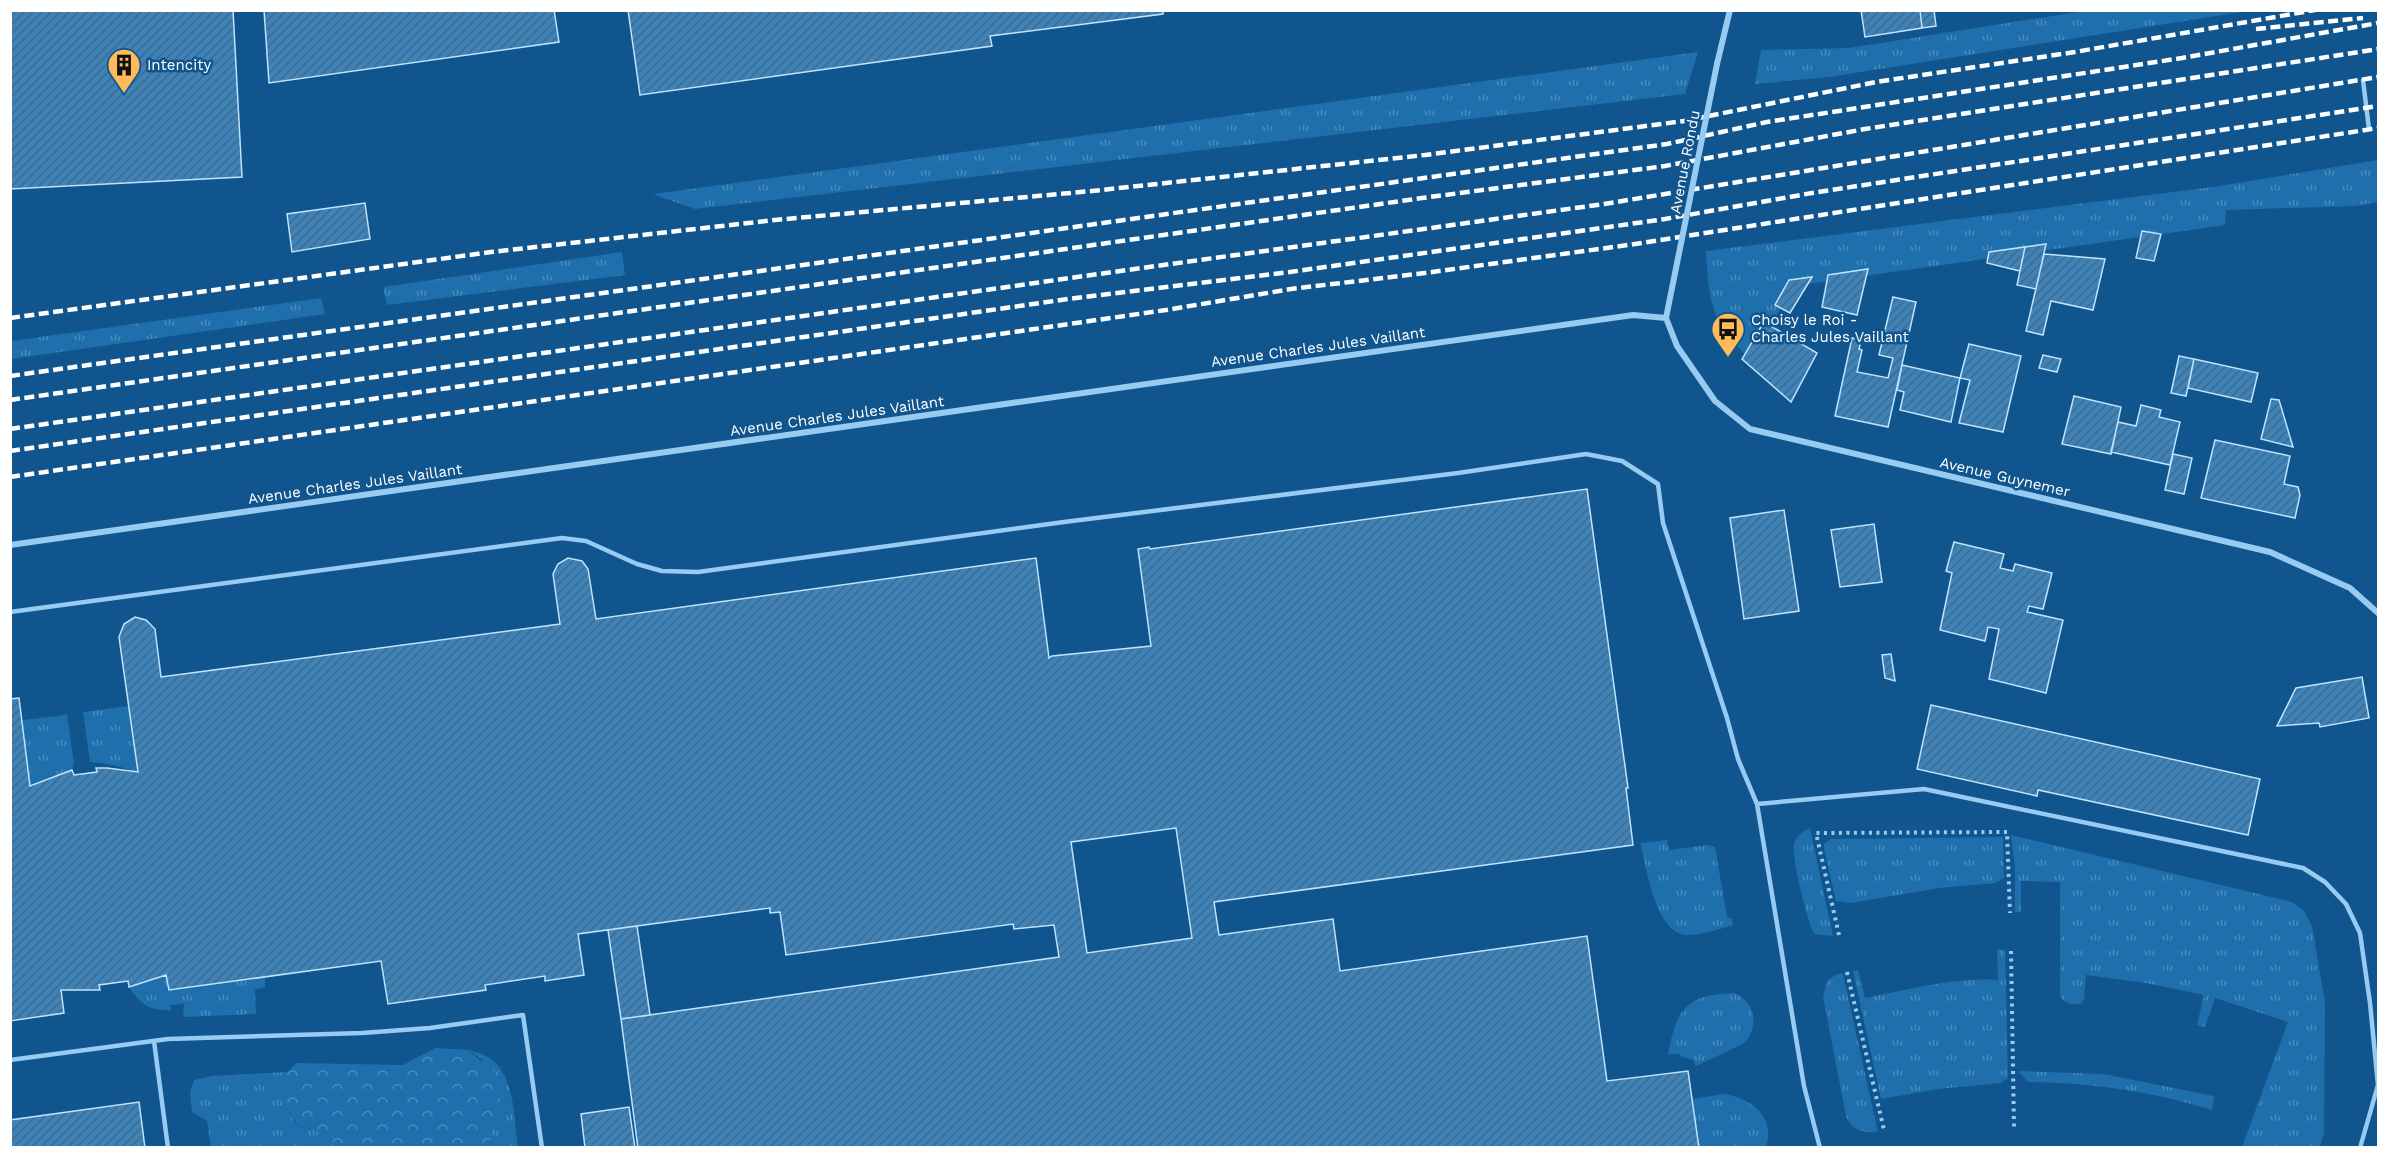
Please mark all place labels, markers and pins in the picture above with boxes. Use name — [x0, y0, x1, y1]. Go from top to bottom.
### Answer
building icon: Intencity — [106, 47, 142, 94]
place label: Intencity — [147, 56, 211, 74]
bus stop icon: Choisy le Roi - Charles Jules Vaillant — [1710, 311, 1746, 358]
place label: Choisy le Roi - Charles Jules Vaillant — [1751, 311, 1910, 346]

